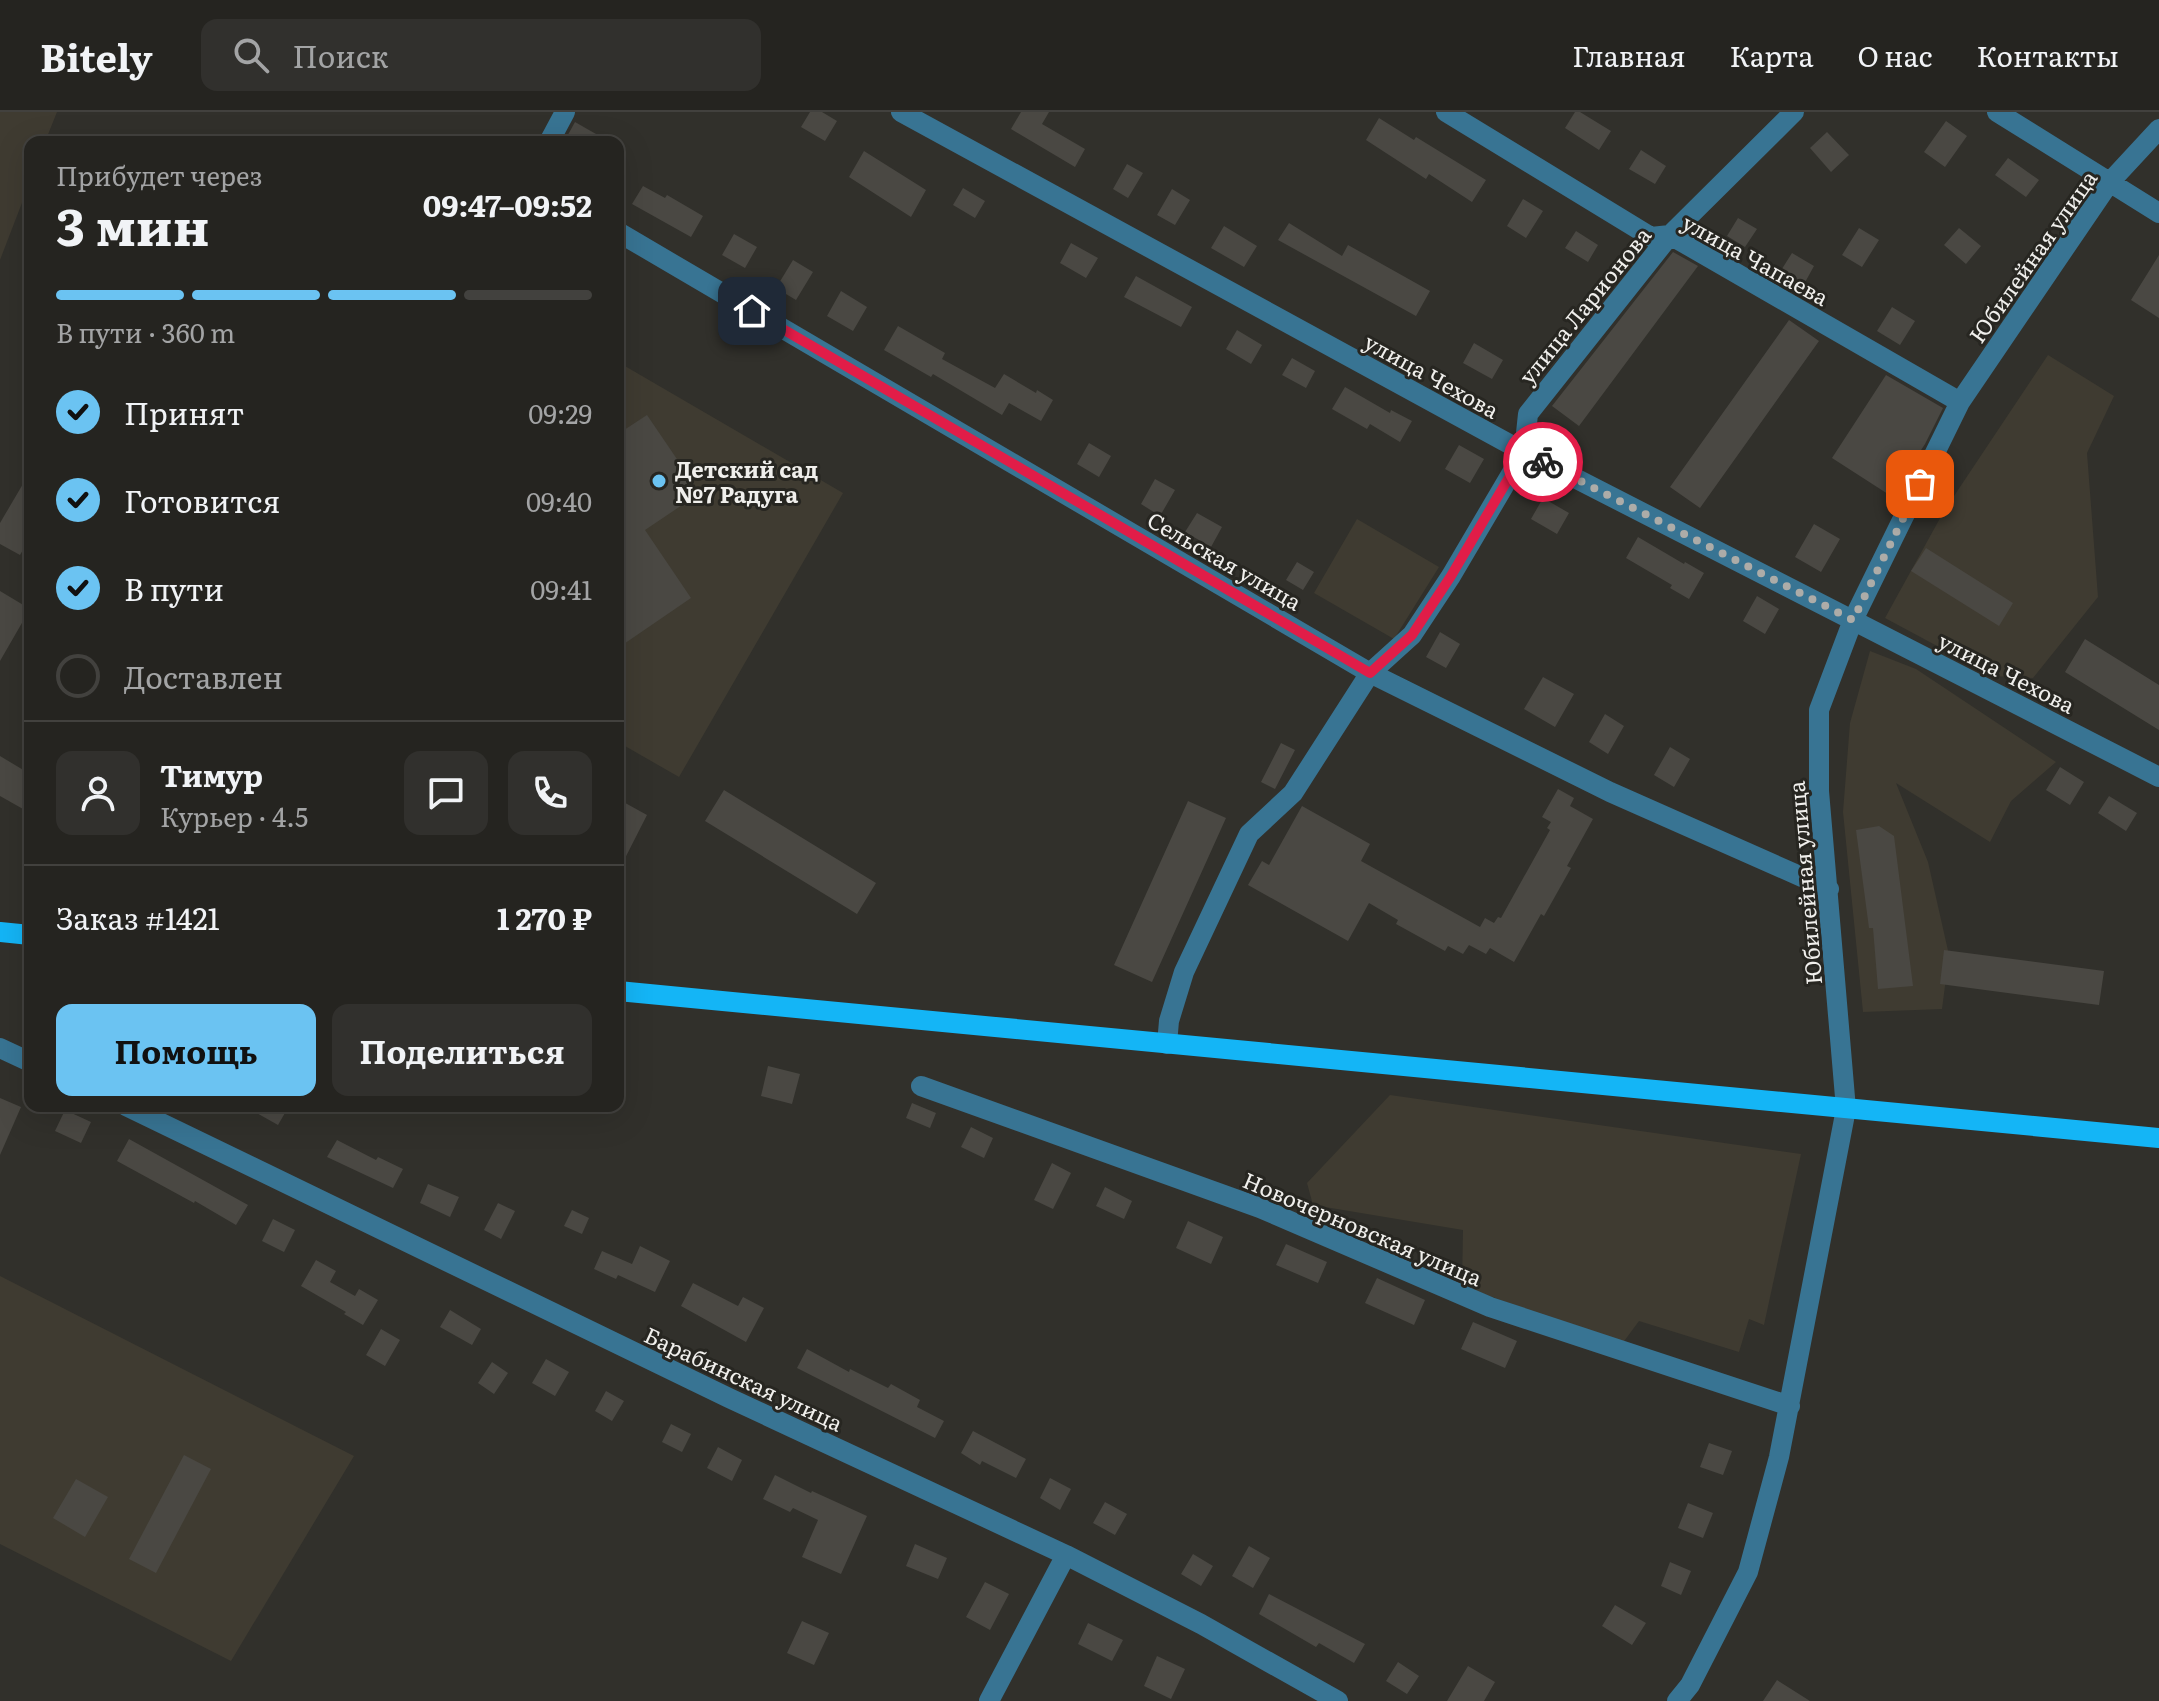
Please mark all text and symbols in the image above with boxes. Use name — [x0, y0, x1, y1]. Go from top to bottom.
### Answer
search box — [201, 19, 761, 91]
text: Bitely — [40, 27, 153, 84]
icon: search — [229, 33, 273, 77]
text: Поиск — [293, 33, 389, 77]
text: Главная — [1572, 34, 1686, 76]
text: Карта — [1730, 34, 1813, 76]
text: О нас — [1857, 34, 1933, 76]
text: Контакты — [1977, 34, 2119, 76]
text: Прибудет через — [56, 155, 262, 194]
street label: Юбилейная улица — [1960, 163, 2104, 349]
text: 09:47–09:52 — [423, 182, 592, 226]
text: 3 мин — [56, 185, 210, 262]
street label: улица Чапаева — [1677, 205, 1835, 313]
street label: улица Ларионова — [1510, 219, 1658, 391]
pin — [718, 277, 786, 345]
icon: home — [730, 289, 774, 333]
text: В пути · 360 m — [56, 312, 235, 351]
street label: улица Чехова — [1359, 324, 1505, 426]
icon: check — [56, 390, 100, 434]
text: Принят — [124, 390, 244, 434]
text: 09:29 — [528, 393, 592, 432]
courier — [1503, 422, 1583, 502]
icon: bike — [1521, 440, 1565, 484]
pin — [1886, 450, 1954, 518]
place label: Детский сад №7 Радуга — [675, 452, 818, 510]
icon: bag — [1898, 462, 1942, 506]
marker: Детский сад №7 Радуга — [650, 472, 668, 490]
icon: check — [56, 478, 100, 522]
text: Готовится — [124, 478, 280, 522]
text: 09:40 — [526, 481, 592, 520]
street label: Сельская улица — [1142, 502, 1308, 618]
icon: check — [56, 566, 100, 610]
text: В пути — [124, 566, 224, 610]
text: 09:41 — [530, 569, 592, 608]
street label: улица Чехова — [1933, 623, 2081, 721]
text: Доставлен — [124, 654, 283, 698]
button: person — [56, 751, 140, 835]
button: chat — [404, 751, 488, 835]
button: phone — [508, 751, 592, 835]
text: Тимур — [160, 752, 263, 796]
street label: Юбилейная улица — [1779, 780, 1829, 986]
text: Курьер · 4.5 — [160, 796, 308, 835]
text: Заказ #1421 — [56, 895, 220, 939]
text: 1 270 ₽ — [497, 895, 592, 939]
button: Помощь — [56, 1004, 316, 1096]
button: Поделиться — [332, 1004, 592, 1096]
street label: Новочерновская улица — [1238, 1163, 1488, 1293]
street label: Барабинская улица — [639, 1317, 849, 1439]

